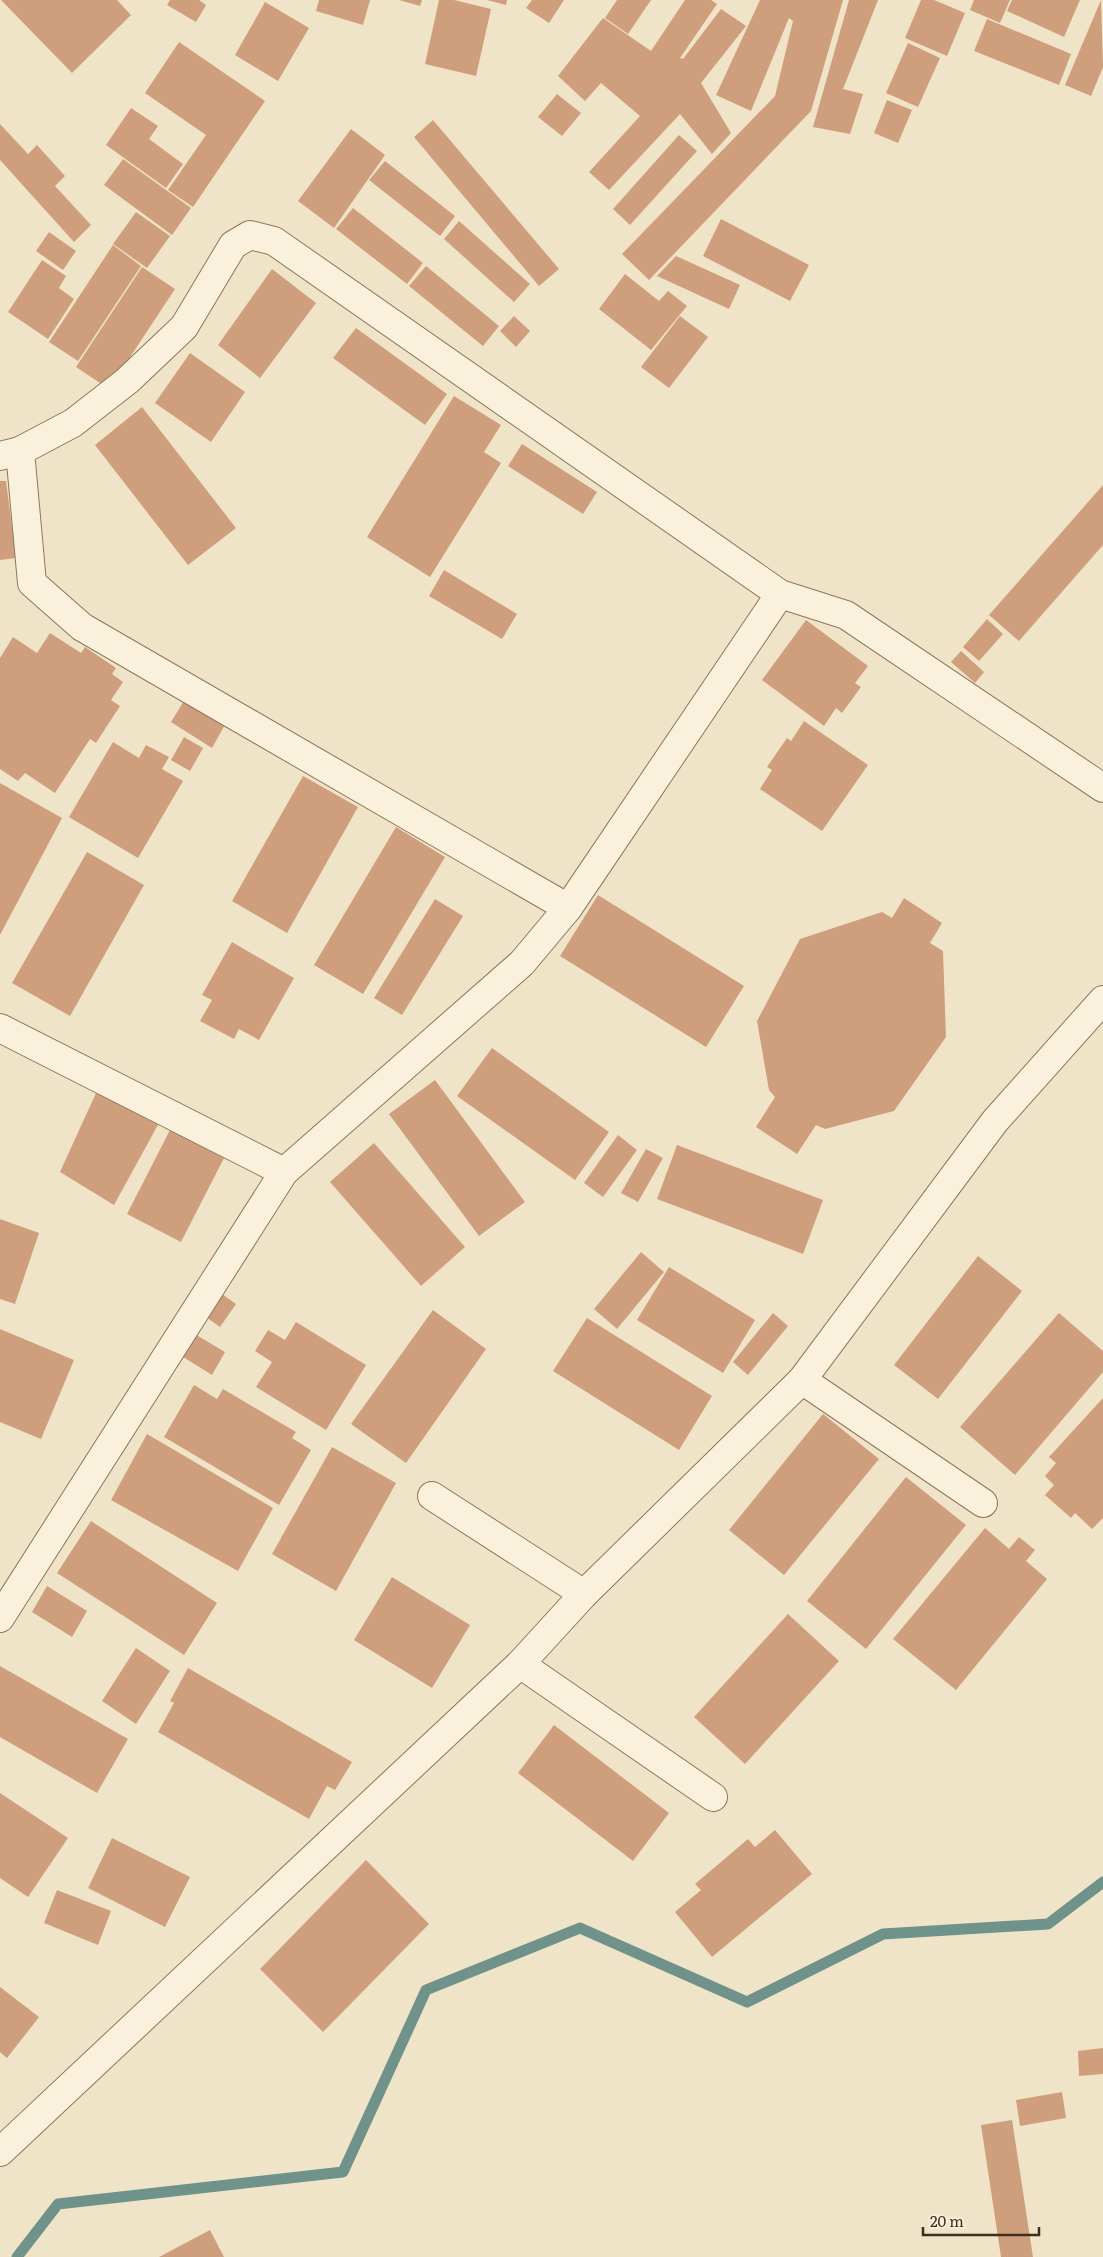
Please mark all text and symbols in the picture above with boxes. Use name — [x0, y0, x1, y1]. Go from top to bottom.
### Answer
scale bar — [923, 2204, 1039, 2236]
text: 20 m — [930, 2209, 964, 2232]

